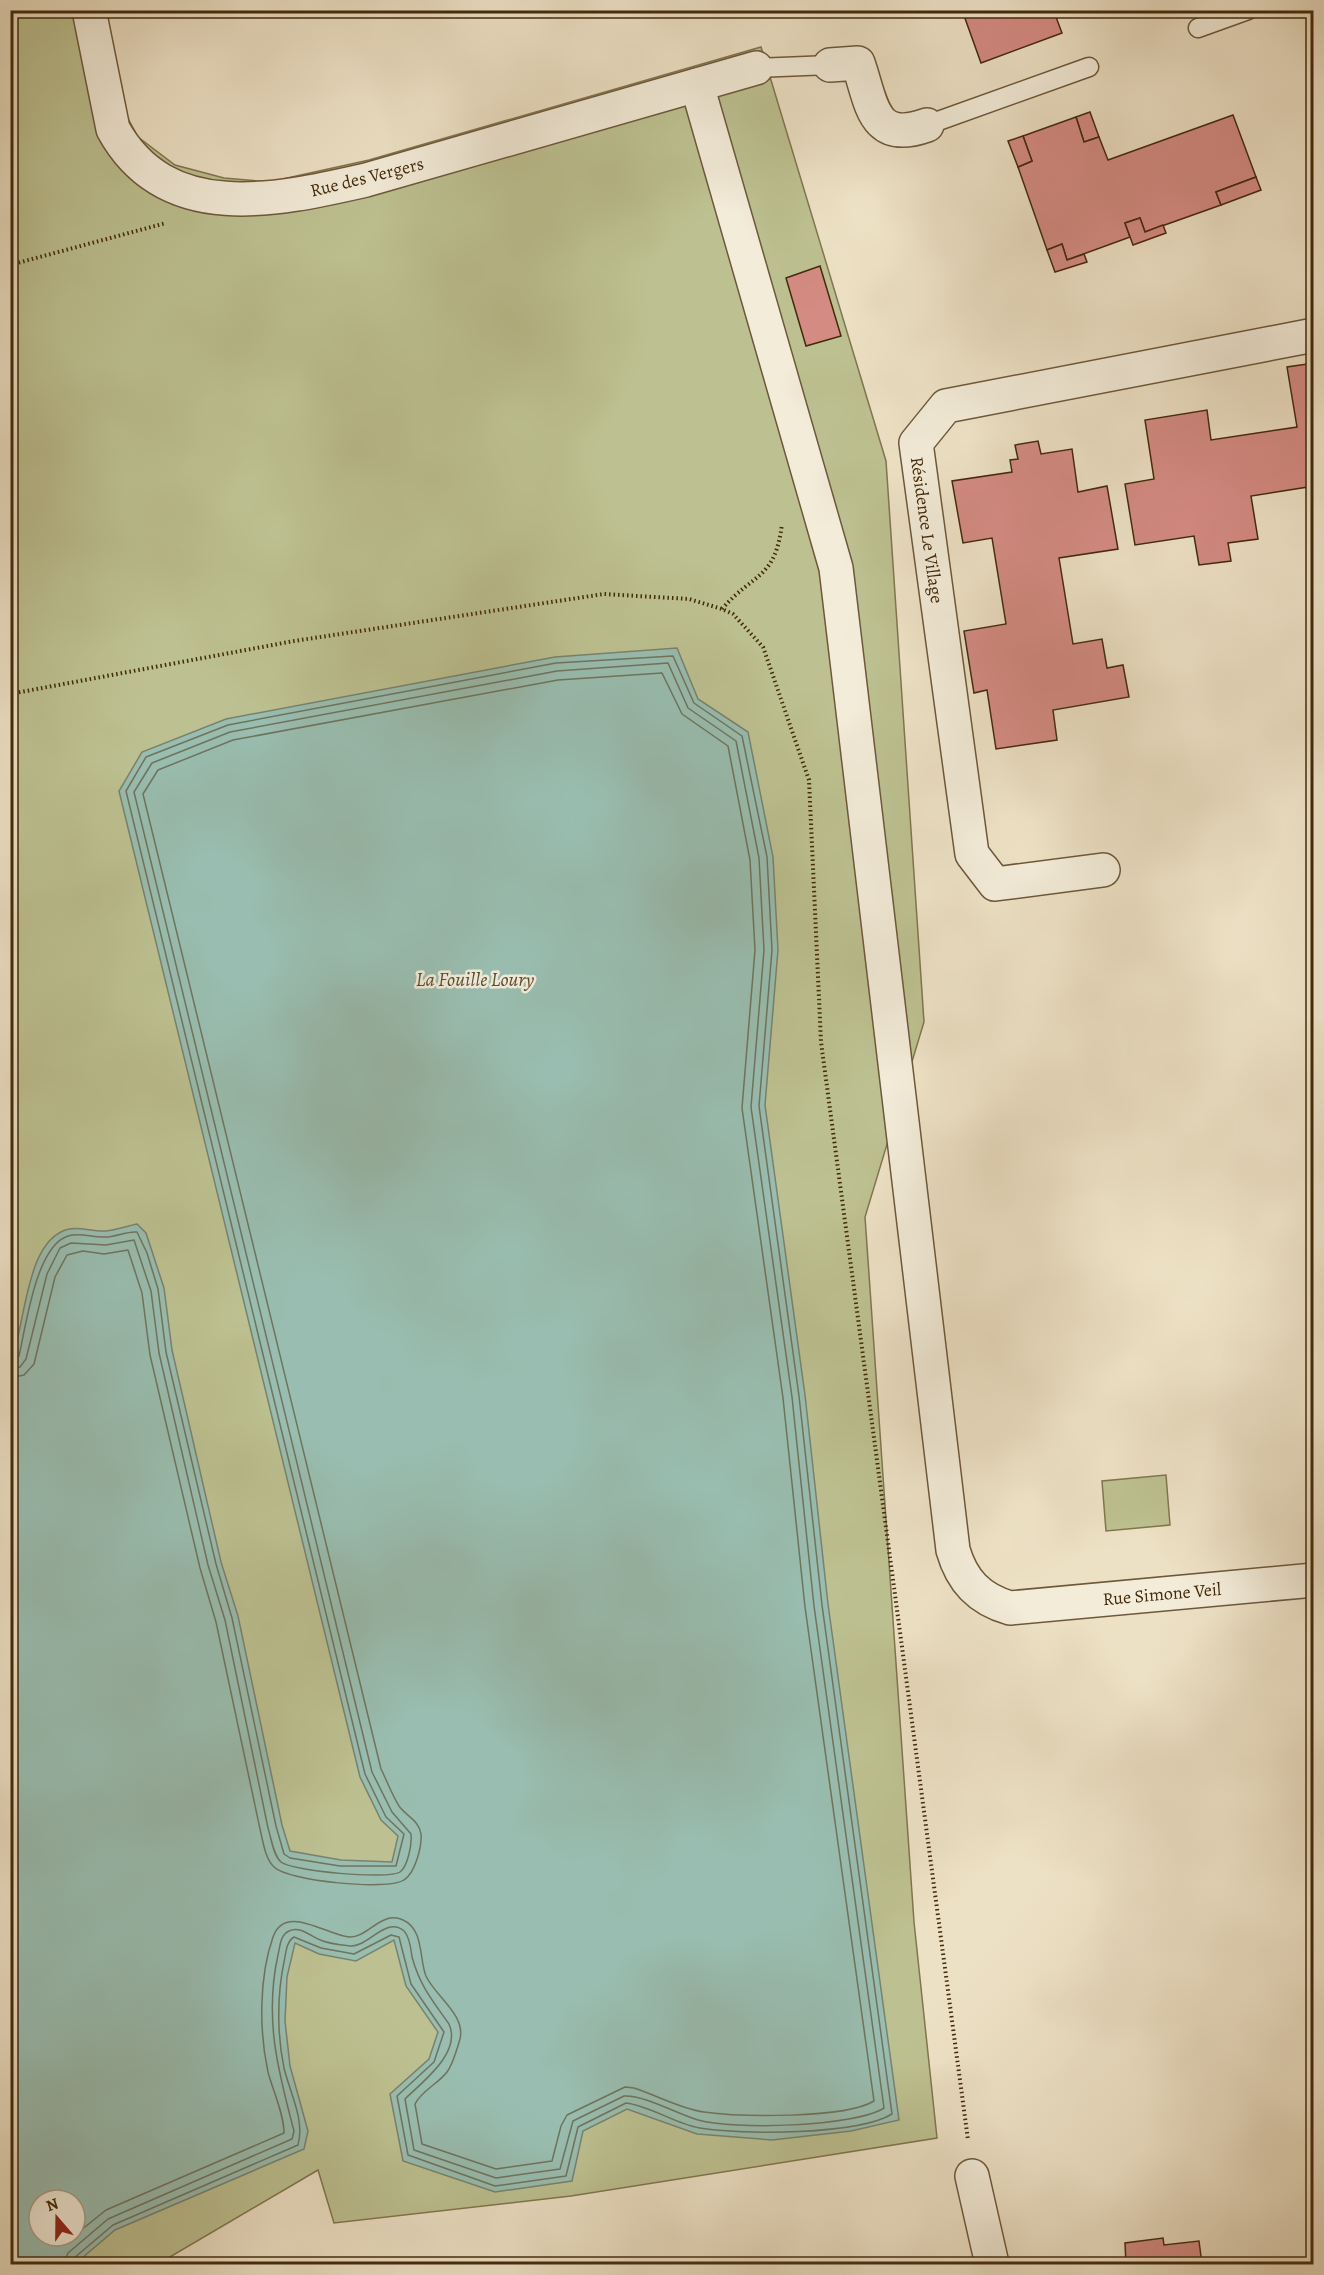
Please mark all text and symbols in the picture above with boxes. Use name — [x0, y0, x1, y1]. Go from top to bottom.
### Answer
street label: Rue des Vergers — [308, 151, 426, 203]
street label: Résidence Le Village — [905, 455, 949, 605]
water label: La Fouille Loury — [416, 966, 535, 993]
street label: Rue Simone Veil — [1102, 1577, 1223, 1611]
north arrow — [27, 2188, 87, 2248]
text: N — [43, 2192, 62, 2217]

